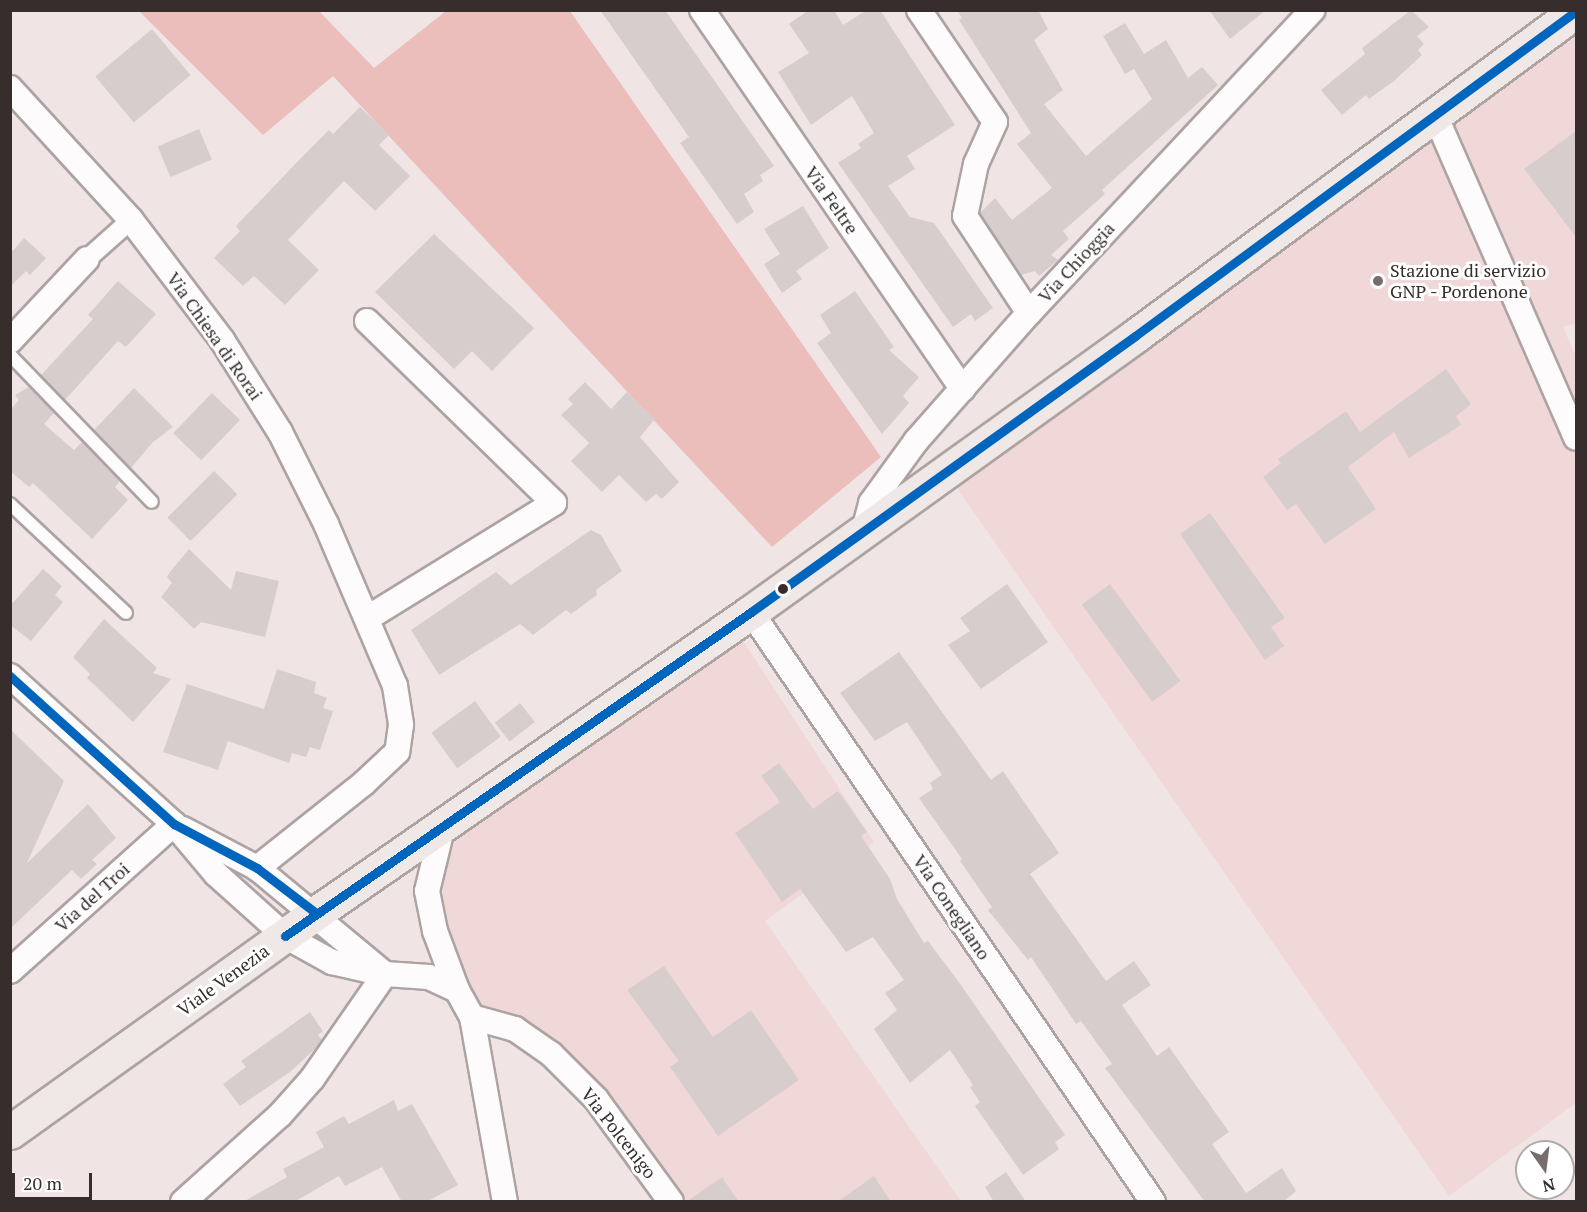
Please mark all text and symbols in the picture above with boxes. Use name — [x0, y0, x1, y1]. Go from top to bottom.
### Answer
street label: Via Feltre — [801, 162, 863, 238]
street label: Via Chioggia — [1033, 217, 1119, 307]
place label: Stazione di servizio GNP - Pordenone — [1390, 260, 1546, 302]
street label: Via Chiesa di Rorai — [163, 268, 267, 404]
marker: Stazione di servizio GNP - Pordenone — [1371, 274, 1385, 288]
unlabelled marker — [777, 583, 789, 595]
street label: Via Conegliano — [909, 850, 995, 964]
street label: Via del Troi — [50, 858, 134, 936]
street label: Viale Venezia — [173, 939, 273, 1021]
street label: Via Polcenigo — [577, 1083, 661, 1183]
north arrow — [1515, 1140, 1575, 1200]
scale bar — [15, 1161, 94, 1199]
text: 20 m — [23, 1171, 62, 1195]
text: N — [1540, 1173, 1557, 1198]

